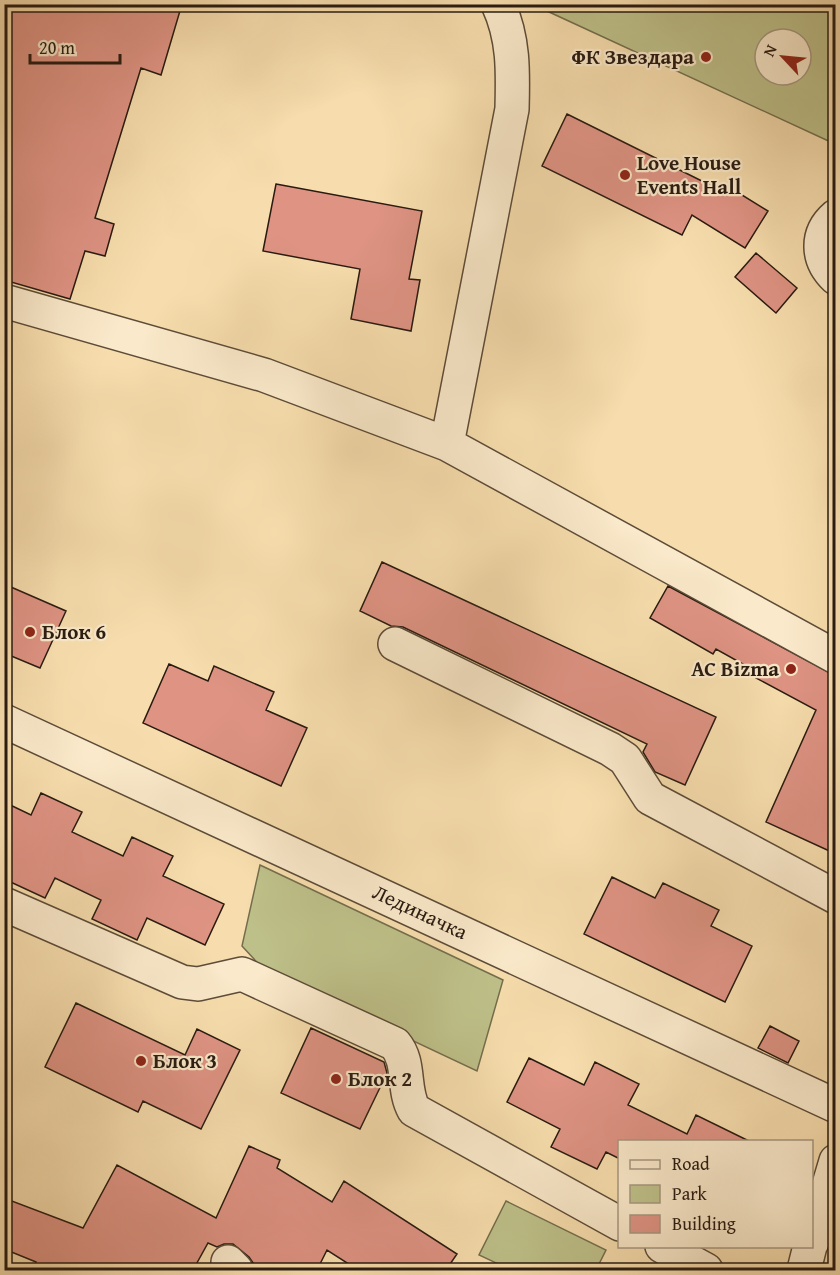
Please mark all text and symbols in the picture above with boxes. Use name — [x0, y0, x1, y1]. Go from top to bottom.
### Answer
scale bar — [30, 27, 120, 65]
north arrow — [753, 27, 813, 87]
text: 20 m — [39, 34, 75, 61]
text: N — [756, 40, 783, 60]
place label: ФК Звездара — [572, 41, 694, 72]
marker: ФК Звездара — [699, 50, 713, 64]
place label: Love House Events Hall — [637, 147, 742, 202]
marker: Love House Events Hall — [618, 168, 632, 182]
place label: Блок 6 — [42, 616, 106, 647]
marker: Блок 6 — [23, 625, 37, 639]
place label: AC Bizma — [691, 653, 779, 684]
marker: AC Bizma — [784, 662, 798, 676]
street label: Лединачка — [368, 876, 473, 947]
place label: Блок 3 — [153, 1045, 217, 1076]
marker: Блок 3 — [134, 1054, 148, 1068]
place label: Блок 2 — [348, 1063, 412, 1094]
marker: Блок 2 — [329, 1072, 343, 1086]
legend — [618, 1140, 813, 1248]
text: Road — [672, 1150, 710, 1177]
text: Park — [672, 1180, 708, 1207]
text: Building — [672, 1210, 736, 1237]

